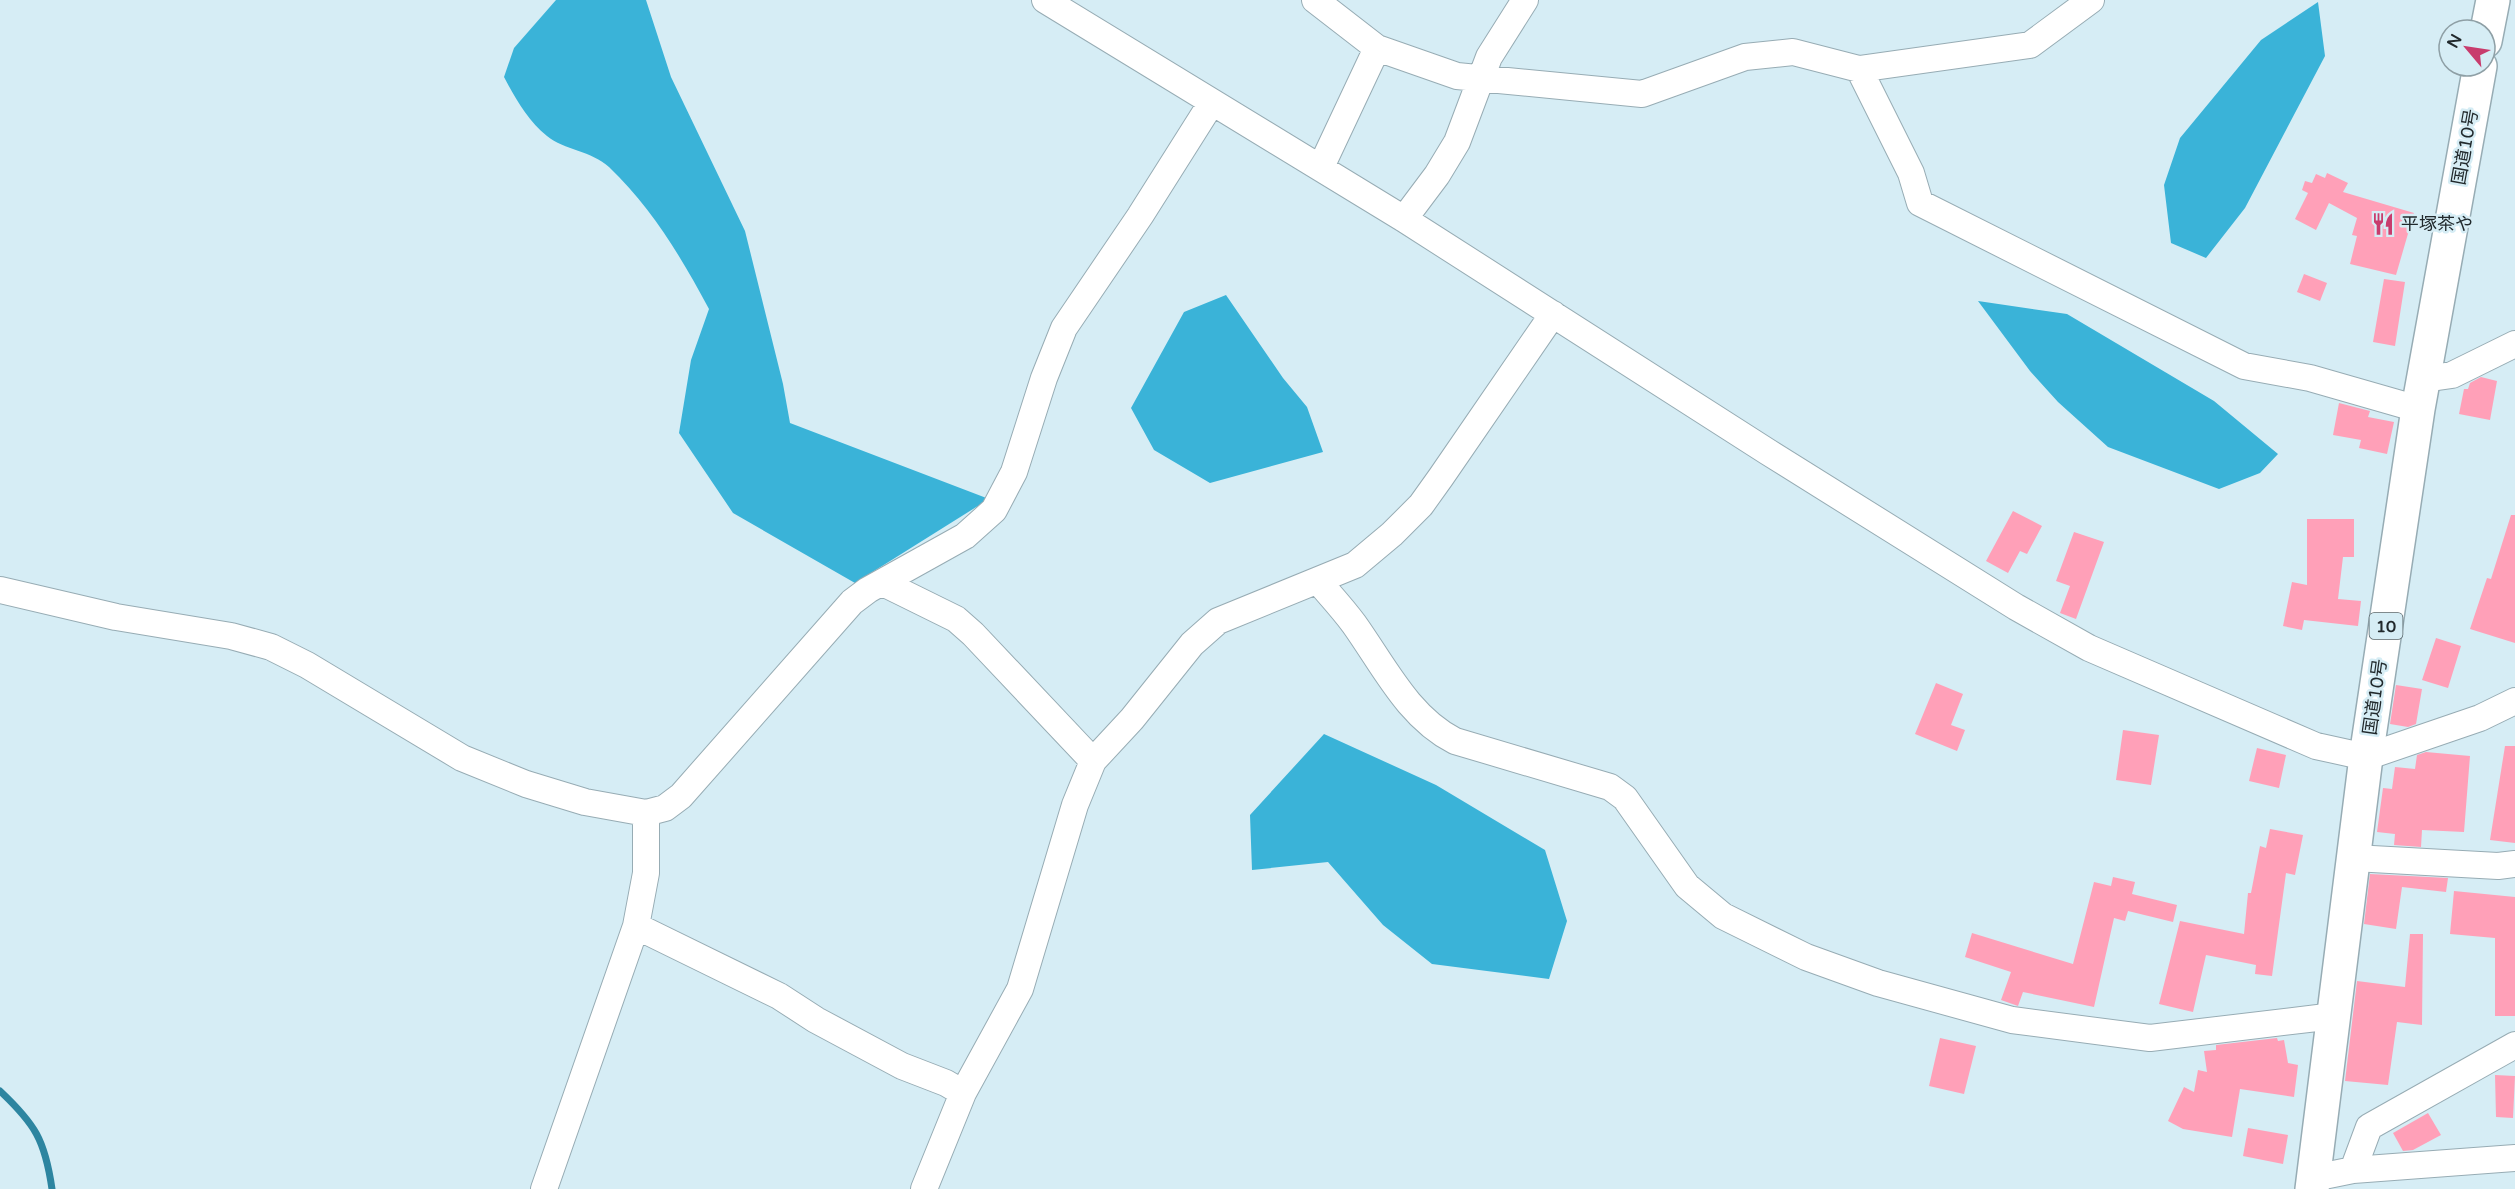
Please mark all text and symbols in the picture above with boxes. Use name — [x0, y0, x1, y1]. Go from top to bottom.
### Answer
north arrow — [2437, 18, 2497, 78]
text: N — [2443, 31, 2467, 52]
street label: 国道10号 — [2448, 107, 2482, 187]
restaurant icon: 平塚茶や — [2370, 211, 2396, 237]
place label: 平塚茶や — [2401, 213, 2473, 235]
road number: 10 — [2370, 613, 2402, 639]
street label: 国道10号 — [2359, 658, 2391, 736]

